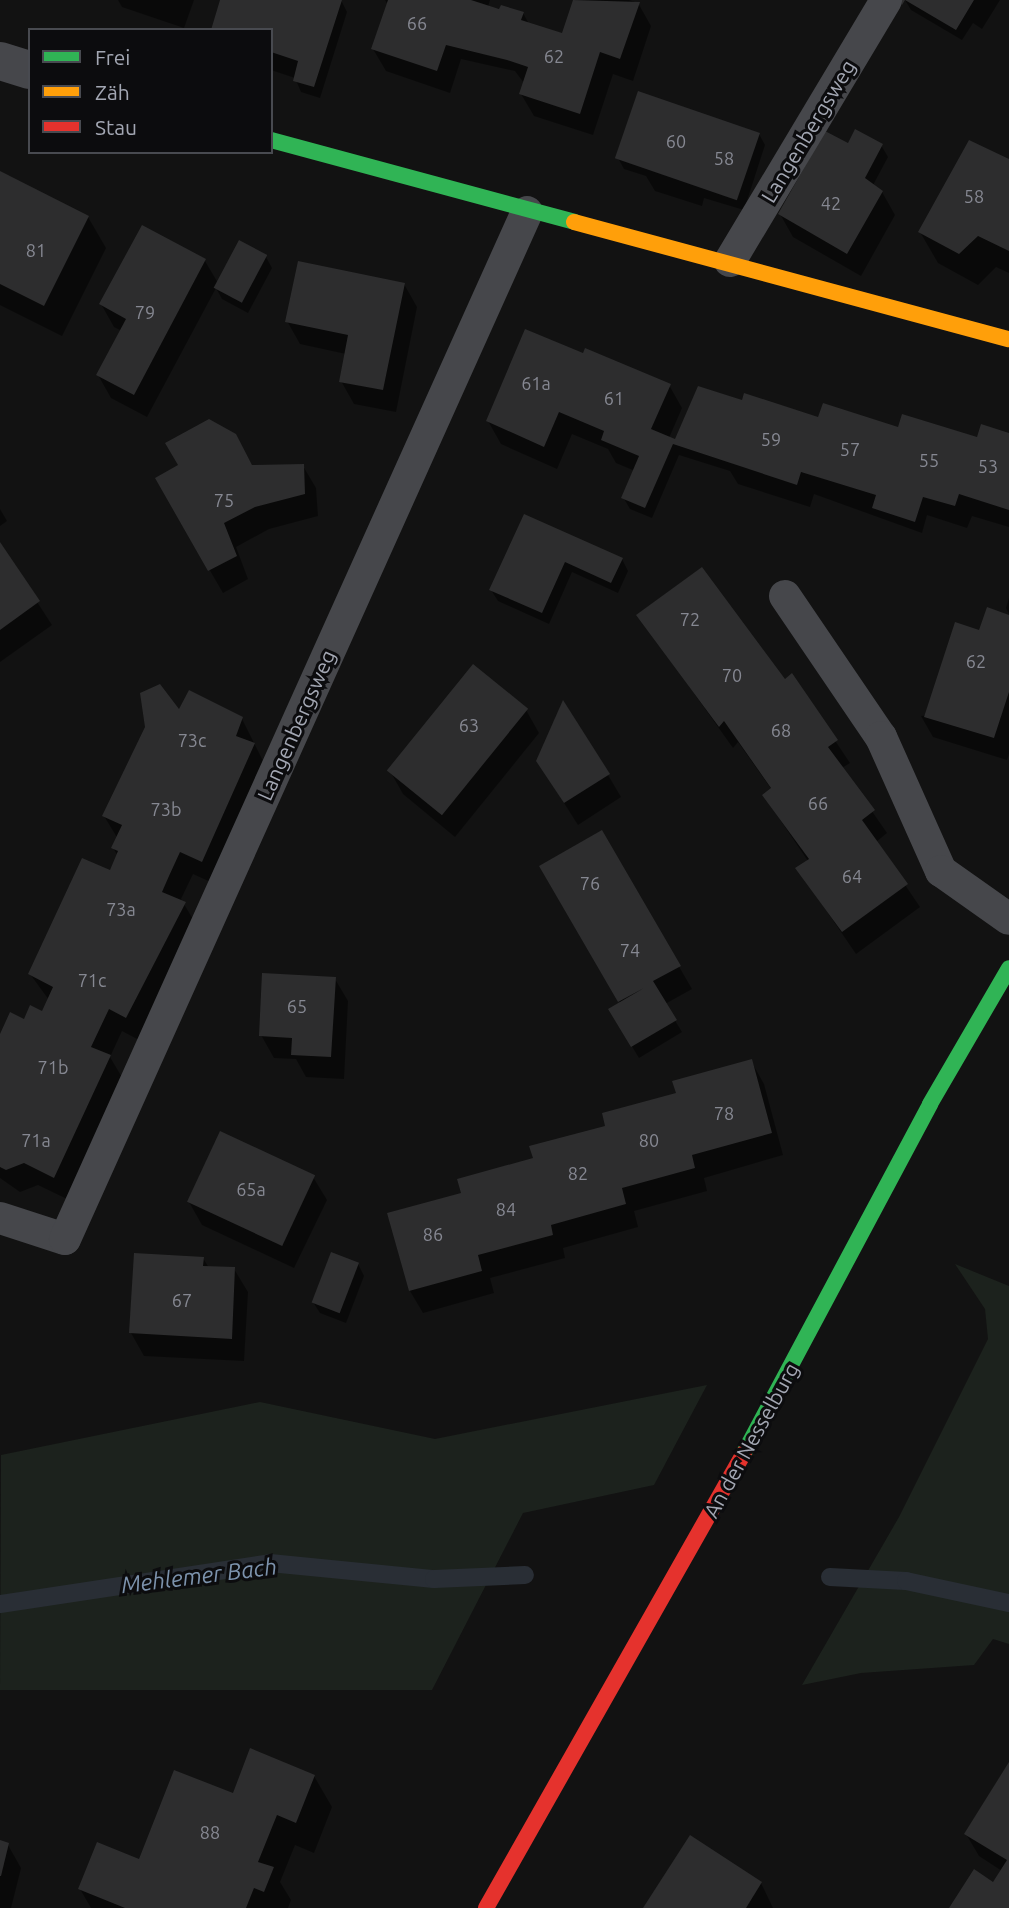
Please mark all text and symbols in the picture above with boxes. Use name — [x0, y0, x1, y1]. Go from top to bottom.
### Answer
house number: 66 — [407, 12, 427, 34]
legend — [28, 28, 273, 154]
text: Frei — [95, 45, 130, 69]
house number: 62 — [544, 45, 564, 67]
street label: Langenbergsweg — [755, 55, 861, 207]
text: Zäh — [95, 80, 130, 104]
text: Stau — [95, 115, 137, 139]
house number: 60 — [666, 130, 686, 152]
house number: 58 — [714, 147, 734, 169]
house number: 58 — [964, 185, 984, 207]
house number: 42 — [821, 192, 841, 214]
house number: 81 — [26, 239, 46, 261]
house number: 79 — [135, 301, 155, 323]
house number: 61a — [521, 372, 551, 394]
house number: 61 — [604, 387, 624, 409]
house number: 59 — [761, 428, 781, 450]
house number: 57 — [840, 438, 860, 460]
house number: 55 — [919, 449, 939, 471]
house number: 53 — [978, 455, 998, 477]
house number: 75 — [214, 489, 234, 511]
house number: 72 — [680, 608, 700, 630]
street label: Langenbergsweg — [252, 646, 340, 804]
house number: 62 — [966, 650, 986, 672]
house number: 70 — [722, 664, 742, 686]
house number: 63 — [459, 714, 479, 736]
house number: 68 — [771, 719, 791, 741]
house number: 73c — [178, 729, 206, 751]
house number: 66 — [808, 792, 828, 814]
house number: 73b — [151, 798, 181, 820]
house number: 64 — [842, 865, 862, 887]
house number: 76 — [580, 872, 600, 894]
house number: 73a — [106, 898, 136, 920]
house number: 74 — [620, 939, 640, 961]
house number: 71c — [78, 969, 106, 991]
house number: 65 — [287, 995, 307, 1017]
house number: 71b — [38, 1056, 68, 1078]
house number: 78 — [714, 1102, 734, 1124]
house number: 71a — [21, 1129, 51, 1151]
house number: 80 — [639, 1129, 659, 1151]
house number: 82 — [568, 1162, 588, 1184]
house number: 65a — [236, 1178, 266, 1200]
house number: 84 — [496, 1198, 516, 1220]
house number: 86 — [423, 1223, 443, 1245]
house number: 67 — [172, 1289, 192, 1311]
street label: An der Nesselburg — [698, 1358, 804, 1522]
water label: Mehlemer Bach — [120, 1553, 278, 1599]
house number: 88 — [200, 1821, 220, 1843]

